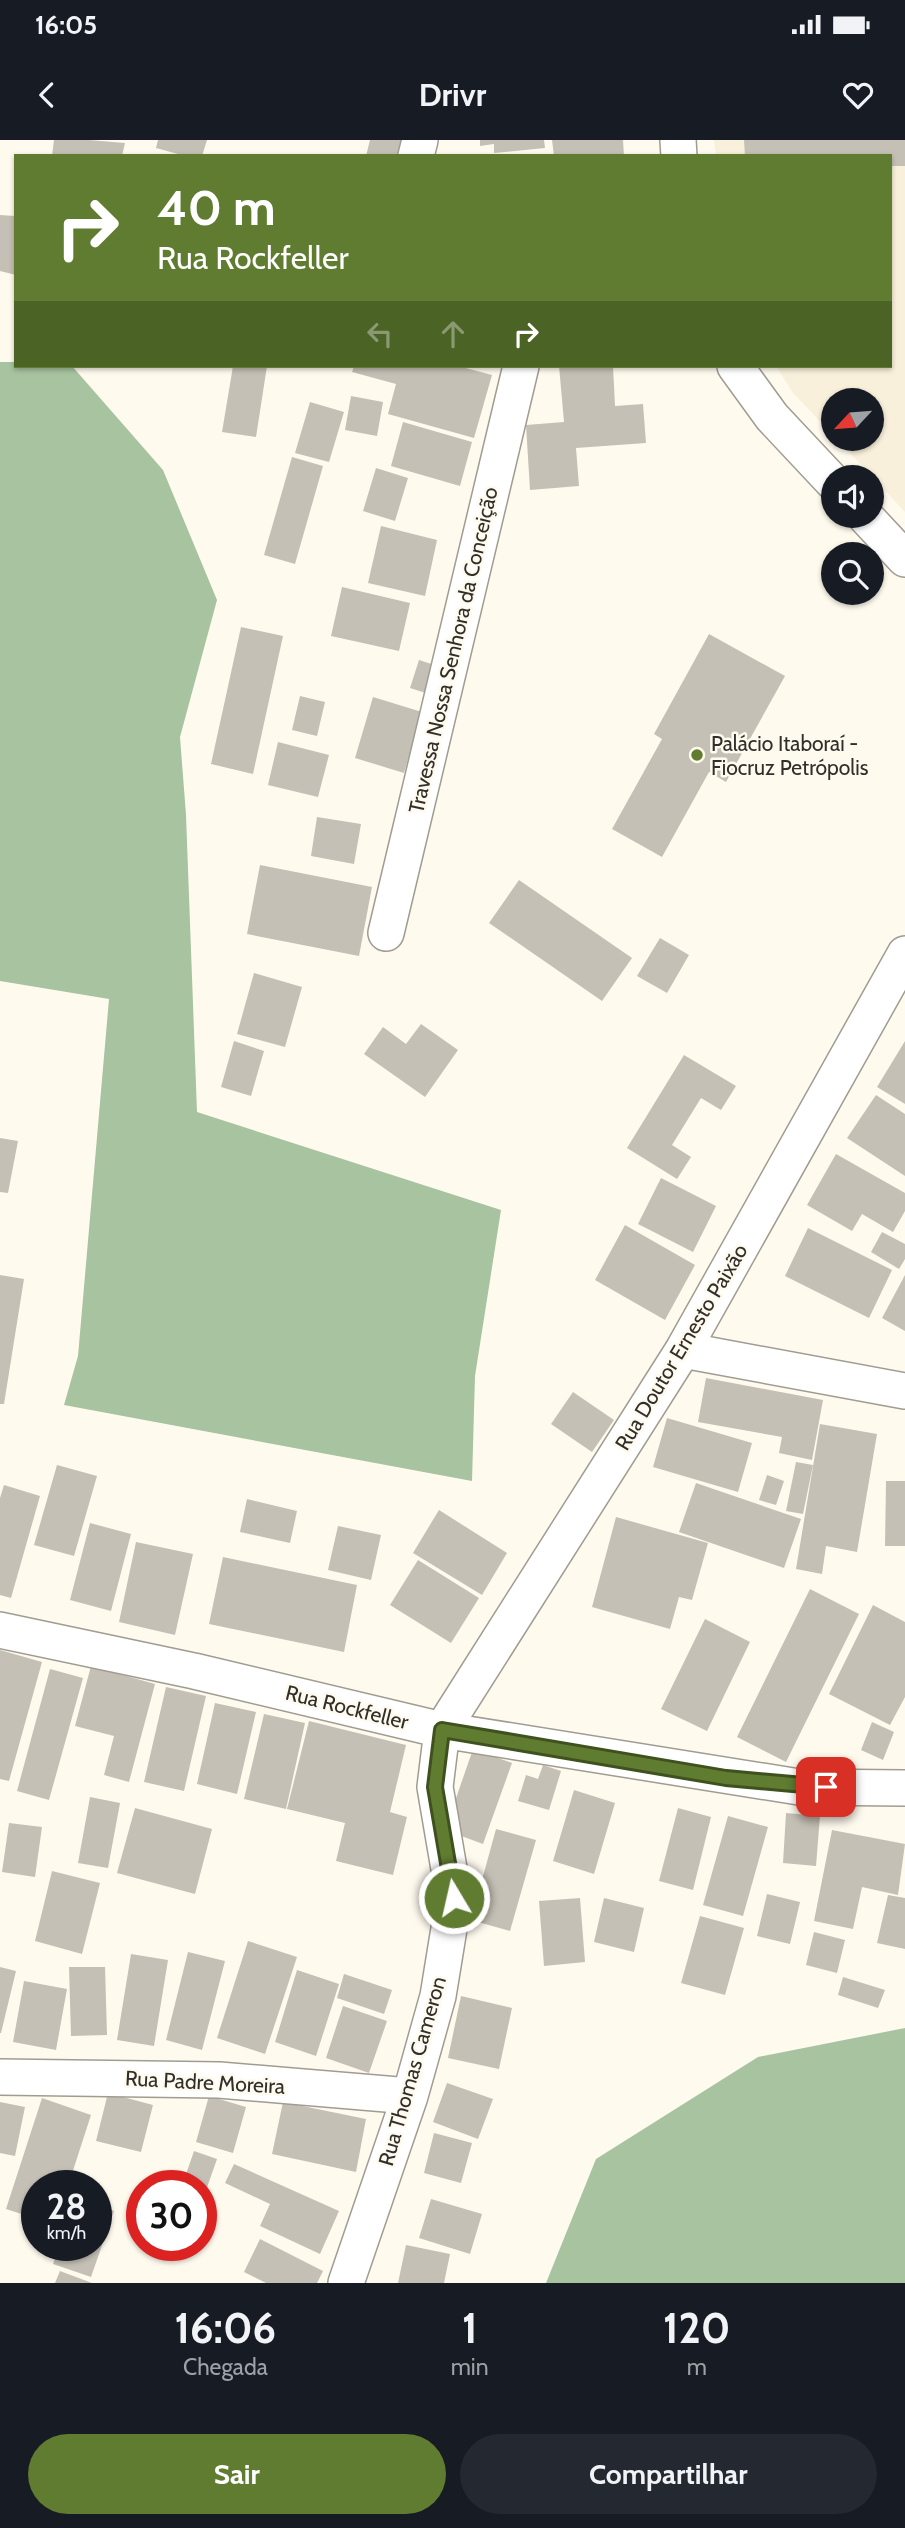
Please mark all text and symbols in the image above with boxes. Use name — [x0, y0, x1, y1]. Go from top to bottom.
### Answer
text: 16:05 — [35, 9, 97, 41]
text: Drivr — [419, 75, 486, 114]
icon: back — [28, 76, 66, 114]
icon: heart — [839, 76, 877, 114]
text: 40 m — [157, 178, 276, 237]
icon: right — [42, 182, 133, 273]
text: Rua Rockfeller — [157, 238, 349, 277]
icon: left — [361, 315, 399, 353]
icon: ahead — [434, 315, 472, 353]
icon: right — [507, 315, 545, 353]
north arrow — [821, 388, 884, 452]
map controls — [821, 388, 884, 605]
button: sound — [821, 465, 884, 528]
street label: Travessa Nossa Senhora da Conceição — [403, 484, 503, 816]
button: search — [821, 542, 884, 605]
place label: Palácio Itaboraí - Fiocruz Petrópolis — [711, 731, 869, 780]
marker: Palácio Itaboraí - Fiocruz Petrópolis — [689, 747, 705, 763]
street label: Rua Doutor Ernesto Paixão — [609, 1239, 753, 1455]
street label: Rua Rockfeller — [283, 1680, 411, 1734]
pin — [796, 1757, 856, 1817]
icon: arrive — [807, 1768, 845, 1806]
position arrow — [417, 1861, 491, 1935]
street label: Rua Thomas Cameron — [373, 1973, 451, 2169]
street label: Rua Padre Moreira — [124, 2065, 286, 2099]
speed limit sign: 30 — [126, 2170, 217, 2261]
text: 28 — [47, 2185, 86, 2228]
text: km/h — [47, 2222, 86, 2244]
text: 16:06 — [175, 2302, 276, 2354]
text: 1 — [462, 2302, 477, 2354]
text: 120 — [663, 2302, 730, 2354]
text: Chegada — [183, 2353, 268, 2381]
text: min — [451, 2353, 489, 2381]
text: m — [687, 2353, 707, 2381]
button: Sair — [28, 2434, 446, 2514]
button: Compartilhar — [460, 2434, 877, 2514]

